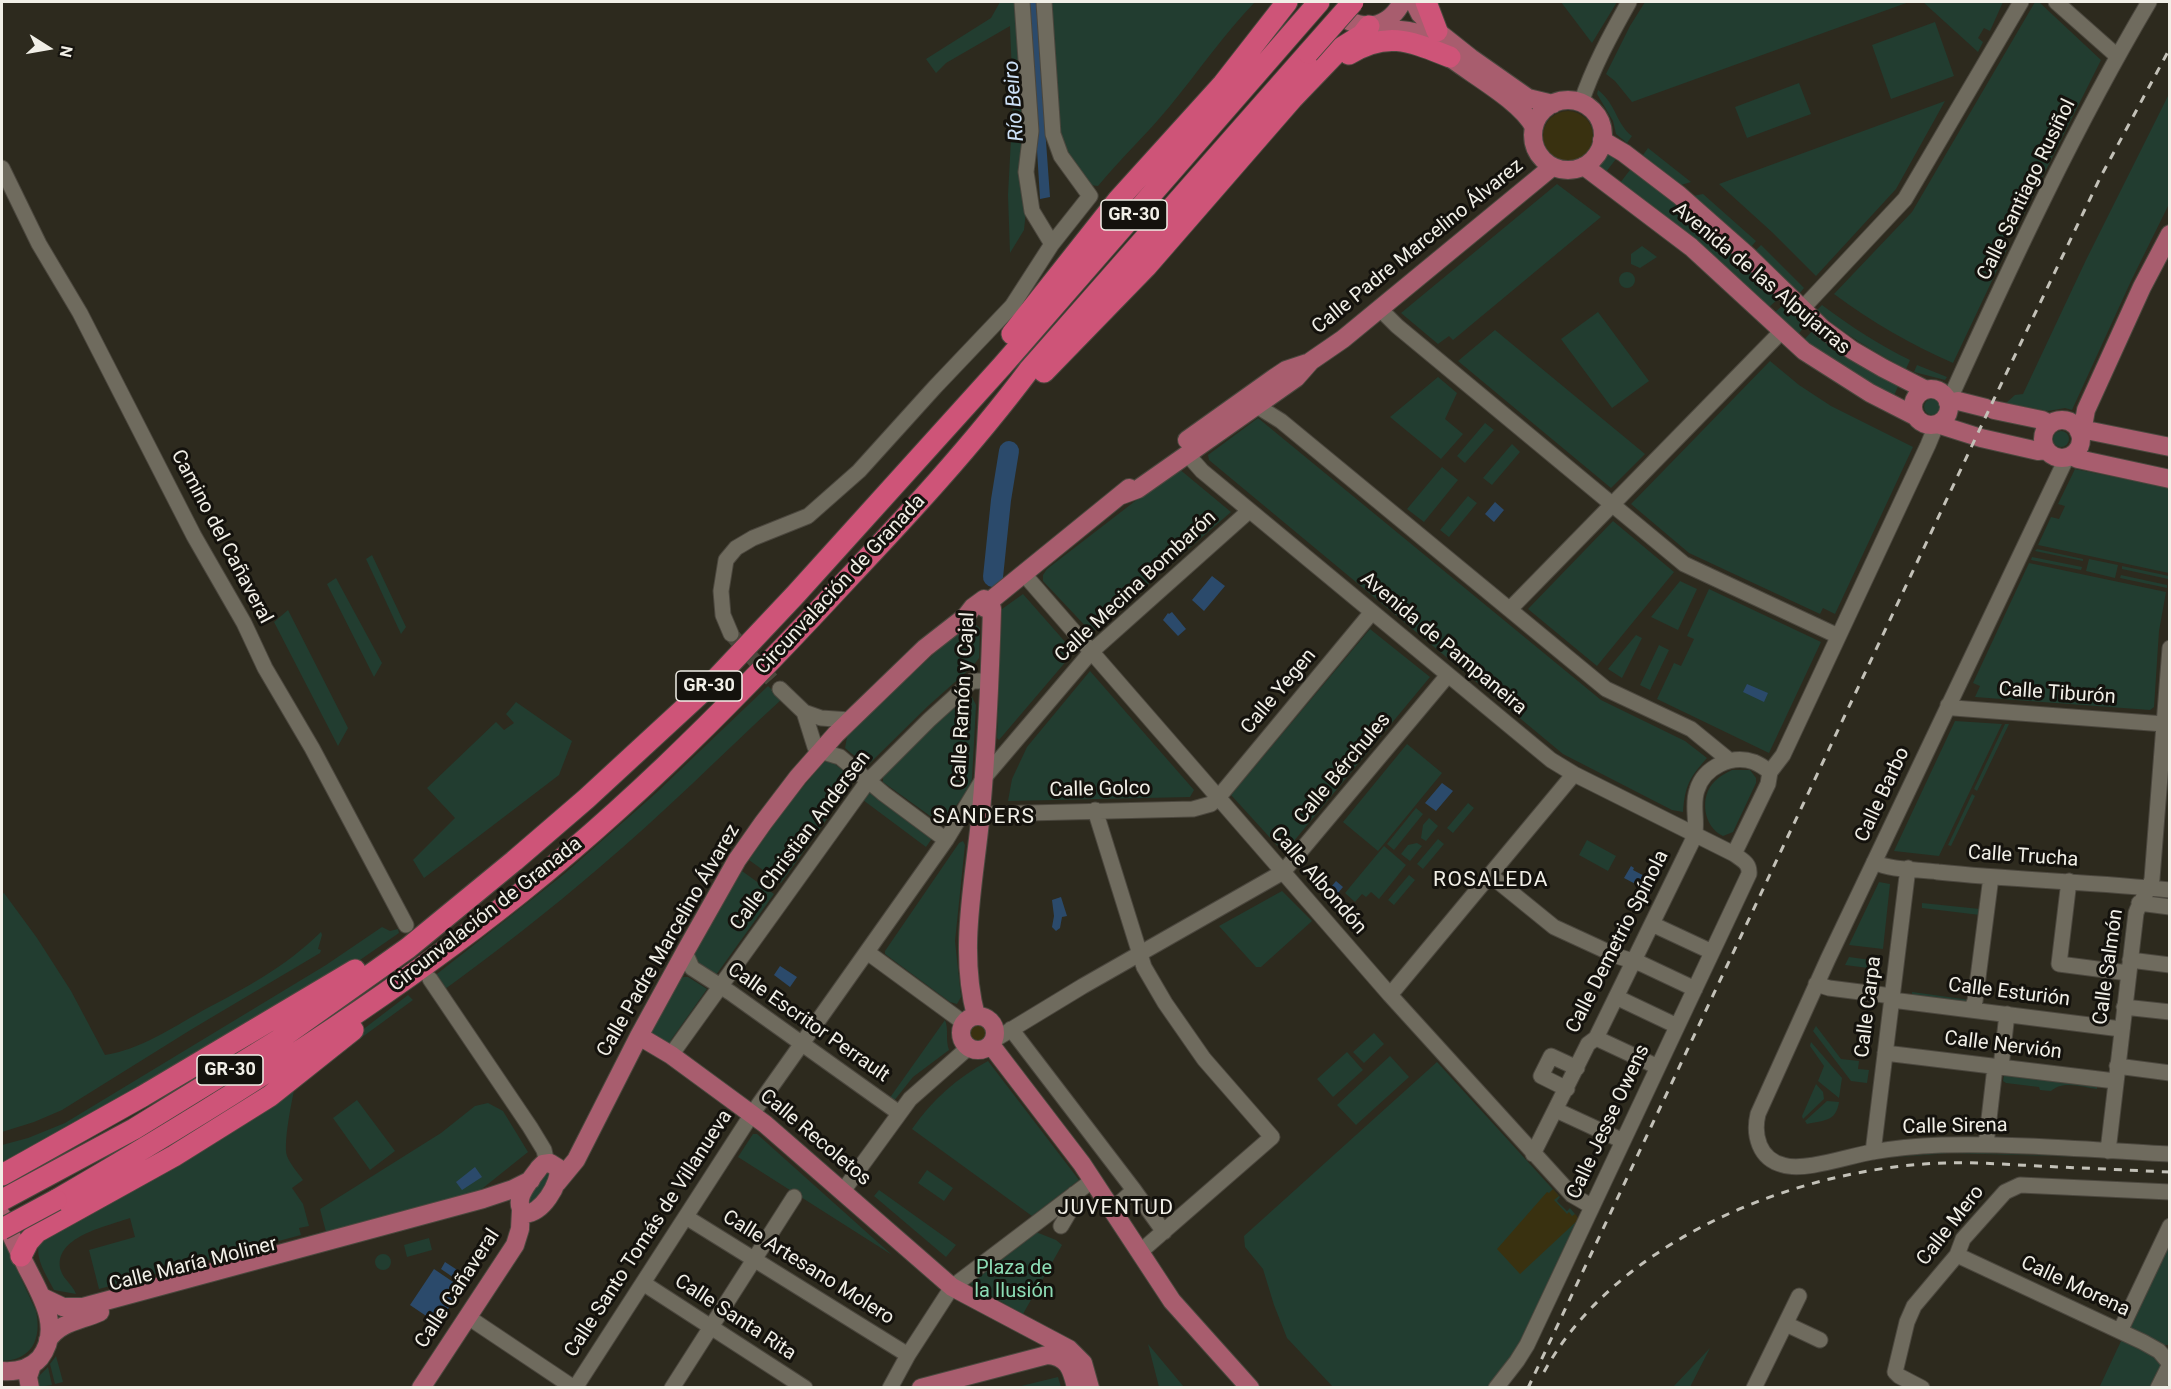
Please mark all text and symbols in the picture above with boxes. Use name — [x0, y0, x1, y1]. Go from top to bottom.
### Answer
north arrow — [18, 18, 78, 78]
text: N — [56, 44, 77, 59]
water label: Río Beiro — [1000, 60, 1030, 142]
street label: Calle Santiago Rusiñol — [1973, 95, 2081, 285]
street label: Calle Padre Marcelino Álvarez — [1308, 154, 1528, 340]
street label: Avenida de las Alpujarras — [1668, 198, 1854, 360]
road number: GR-30 — [1101, 200, 1167, 230]
street label: Camino del Cañaveral — [165, 446, 277, 628]
street label: Circunvalación de Granada — [751, 490, 931, 680]
street label: Calle Mecina Bombarón — [1050, 506, 1222, 668]
street label: Avenida de Pampaneira — [1355, 568, 1531, 720]
street label: Calle Ramón y Cajal — [947, 611, 981, 789]
street label: Calle Yegen — [1236, 644, 1322, 740]
road number: GR-30 — [676, 671, 742, 701]
street label: Calle Tiburón — [1998, 678, 2116, 710]
street label: Calle Bérchules — [1290, 709, 1396, 829]
street label: Calle Barbo — [1851, 744, 1915, 846]
street label: Calle Christian Andersen — [726, 747, 876, 935]
street label: Calle Golco — [1049, 777, 1151, 803]
district label: SANDERS — [933, 805, 1035, 831]
street label: Calle Padre Marcelino Álvarez — [592, 820, 746, 1062]
street label: Calle Albondón — [1265, 822, 1371, 940]
street label: Circunvalación de Granada — [385, 832, 587, 998]
street label: Calle Trucha — [1967, 841, 2079, 873]
street label: Calle Demetrio Spínola — [1561, 847, 1675, 1037]
district label: ROSALEDA — [1433, 868, 1549, 894]
street label: Calle Salmón — [2089, 907, 2129, 1027]
street label: Calle Carpa — [1851, 955, 1887, 1059]
street label: Calle Escritor Perrault — [722, 958, 894, 1088]
street label: Calle Esturión — [1947, 974, 2071, 1012]
street label: Calle Nervión — [1943, 1027, 2063, 1065]
street label: Calle Jesse Owens — [1563, 1041, 1655, 1203]
road number: GR-30 — [197, 1055, 263, 1085]
street label: Calle Recoletos — [755, 1085, 875, 1191]
street label: Calle Santo Tomás de Villanueva — [560, 1106, 738, 1362]
street label: Calle Sirena — [1902, 1114, 2008, 1140]
street label: Calle Mero — [1912, 1181, 1990, 1271]
district label: JUVENTUD — [1057, 1196, 1175, 1222]
street label: Calle Artesano Molero — [718, 1205, 898, 1331]
street label: Calle Cañaveral — [411, 1225, 505, 1353]
street label: Calle María Moliner — [107, 1233, 279, 1297]
street label: Calle Morena — [2017, 1251, 2133, 1323]
park label: Plaza de la Ilusión — [974, 1257, 1054, 1304]
street label: Calle Santa Rita — [670, 1270, 800, 1366]

